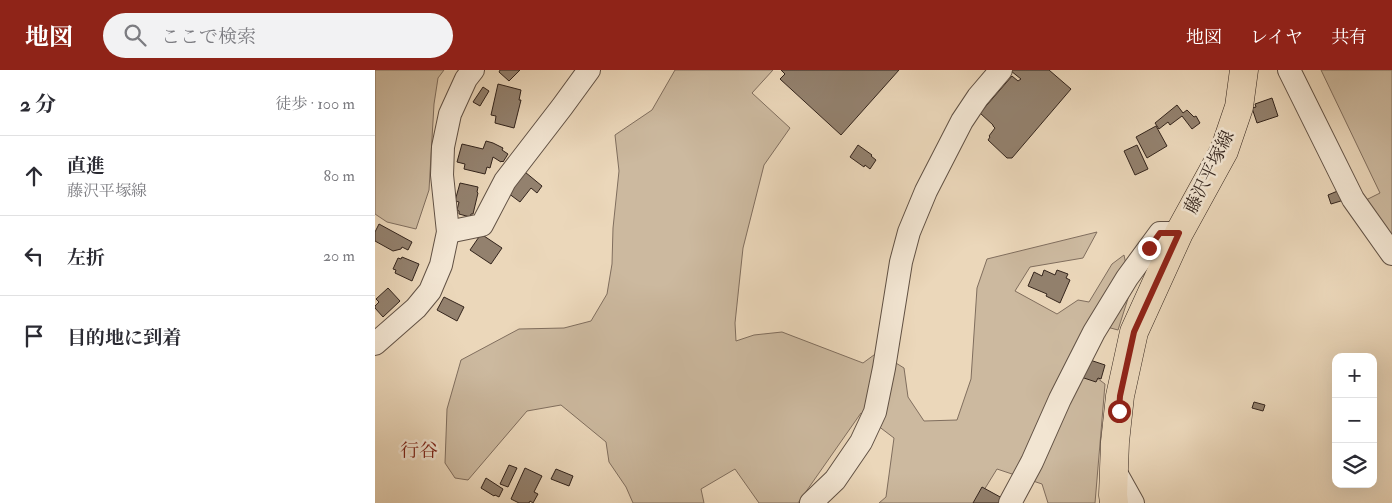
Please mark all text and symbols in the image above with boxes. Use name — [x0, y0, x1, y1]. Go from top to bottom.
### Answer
search box — [103, 13, 453, 58]
icon: search — [121, 21, 149, 49]
text: 地図 — [25, 22, 73, 53]
text: ここで検索 — [161, 25, 256, 49]
text: 地図 — [1186, 26, 1222, 49]
text: レイヤ — [1250, 26, 1303, 49]
text: 共有 — [1331, 26, 1367, 49]
text: 2 分 — [20, 91, 56, 118]
text: 徒歩 · 100 m — [275, 94, 355, 114]
street label: 藤沢平塚線 — [1179, 127, 1240, 218]
text: 直進 — [67, 154, 105, 178]
icon: ahead — [20, 162, 48, 190]
text: 80 m — [324, 166, 355, 186]
text: 藤沢平塚線 — [67, 181, 147, 201]
route end — [1138, 237, 1161, 260]
icon: left — [20, 242, 48, 270]
text: 左折 — [67, 246, 105, 270]
text: 20 m — [323, 246, 355, 266]
icon: arrive — [20, 322, 48, 350]
text: 目的地に到着 — [67, 326, 181, 350]
map controls — [1332, 353, 1377, 488]
button: + — [1332, 353, 1377, 398]
button: − — [1332, 398, 1377, 443]
route start — [1108, 400, 1131, 423]
district label: 行谷 — [400, 439, 438, 463]
button: layers — [1332, 443, 1377, 488]

